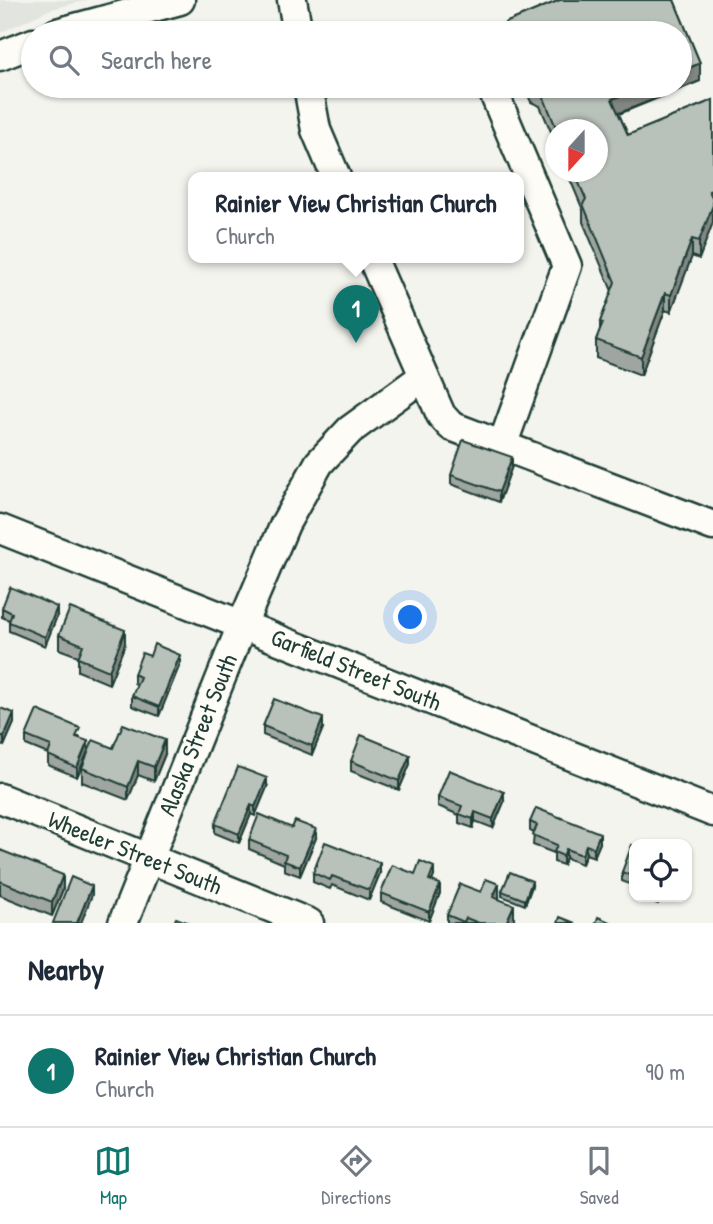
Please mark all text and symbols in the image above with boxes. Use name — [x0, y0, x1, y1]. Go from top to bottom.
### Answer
search box — [21, 21, 692, 98]
icon: search — [45, 41, 83, 79]
text: Search here — [101, 42, 212, 77]
north arrow — [545, 119, 608, 182]
popup — [188, 172, 524, 263]
text: Rainier View Christian Church — [216, 185, 496, 220]
text: Church — [216, 220, 274, 251]
pin: 1 — [333, 285, 379, 343]
your location — [393, 600, 427, 634]
street label: Garfield Street South — [267, 620, 446, 718]
street label: Alaska Street South — [150, 649, 244, 820]
street label: Wheeler Street South — [44, 803, 227, 902]
map controls — [629, 839, 692, 902]
button: locate — [629, 839, 692, 902]
text: Nearby — [28, 949, 104, 989]
text: Rainier View Christian Church — [95, 1038, 376, 1073]
text: 1 — [47, 1056, 55, 1087]
text: 90 m — [645, 1056, 685, 1087]
text: Church — [95, 1073, 154, 1104]
tab: Map — [94, 1142, 132, 1210]
tab: Directions — [321, 1142, 391, 1210]
tab: Saved — [580, 1142, 619, 1210]

